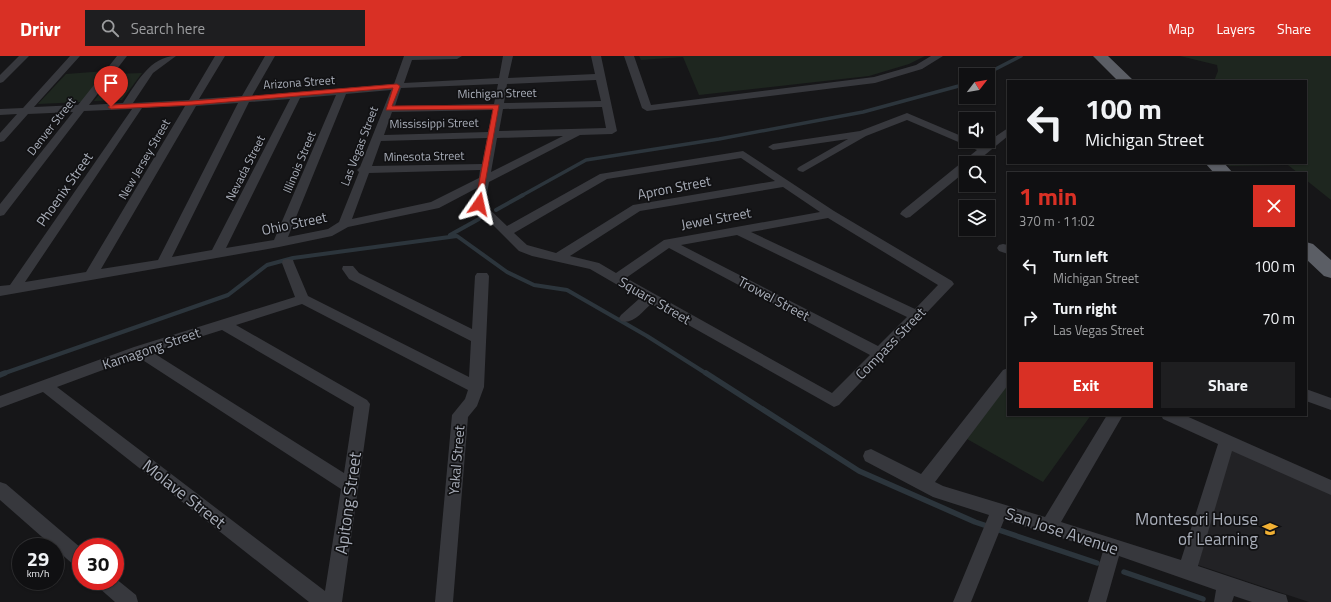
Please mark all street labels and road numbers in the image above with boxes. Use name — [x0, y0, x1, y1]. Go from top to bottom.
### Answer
street label: Arizona Street — [263, 70, 336, 94]
street label: Michigan Street — [457, 83, 538, 103]
street label: Denver Street — [22, 92, 80, 159]
street label: Las Vegas Street — [335, 103, 383, 189]
street label: Mississippi Street — [389, 113, 480, 133]
street label: New Jersey Street — [113, 114, 175, 203]
street label: Illinois Street — [277, 127, 321, 196]
street label: Nevada Street — [220, 131, 270, 204]
street label: Minesota Street — [383, 146, 465, 166]
street label: Phoenix Street — [31, 148, 97, 230]
street label: Apron Street — [635, 170, 713, 204]
street label: Jewel Street — [679, 201, 753, 235]
street label: Ohio Street — [259, 206, 329, 240]
street label: Trowel Street — [735, 270, 814, 326]
street label: Square Street — [615, 271, 695, 329]
street label: Compass Street — [850, 302, 930, 384]
street label: Kamagong Street — [99, 321, 203, 375]
street label: Yakal Street — [443, 424, 470, 496]
street label: Apitong Street — [328, 450, 368, 556]
street label: Molave Street — [137, 453, 231, 535]
street label: San Jose Avenue — [1002, 500, 1122, 562]

